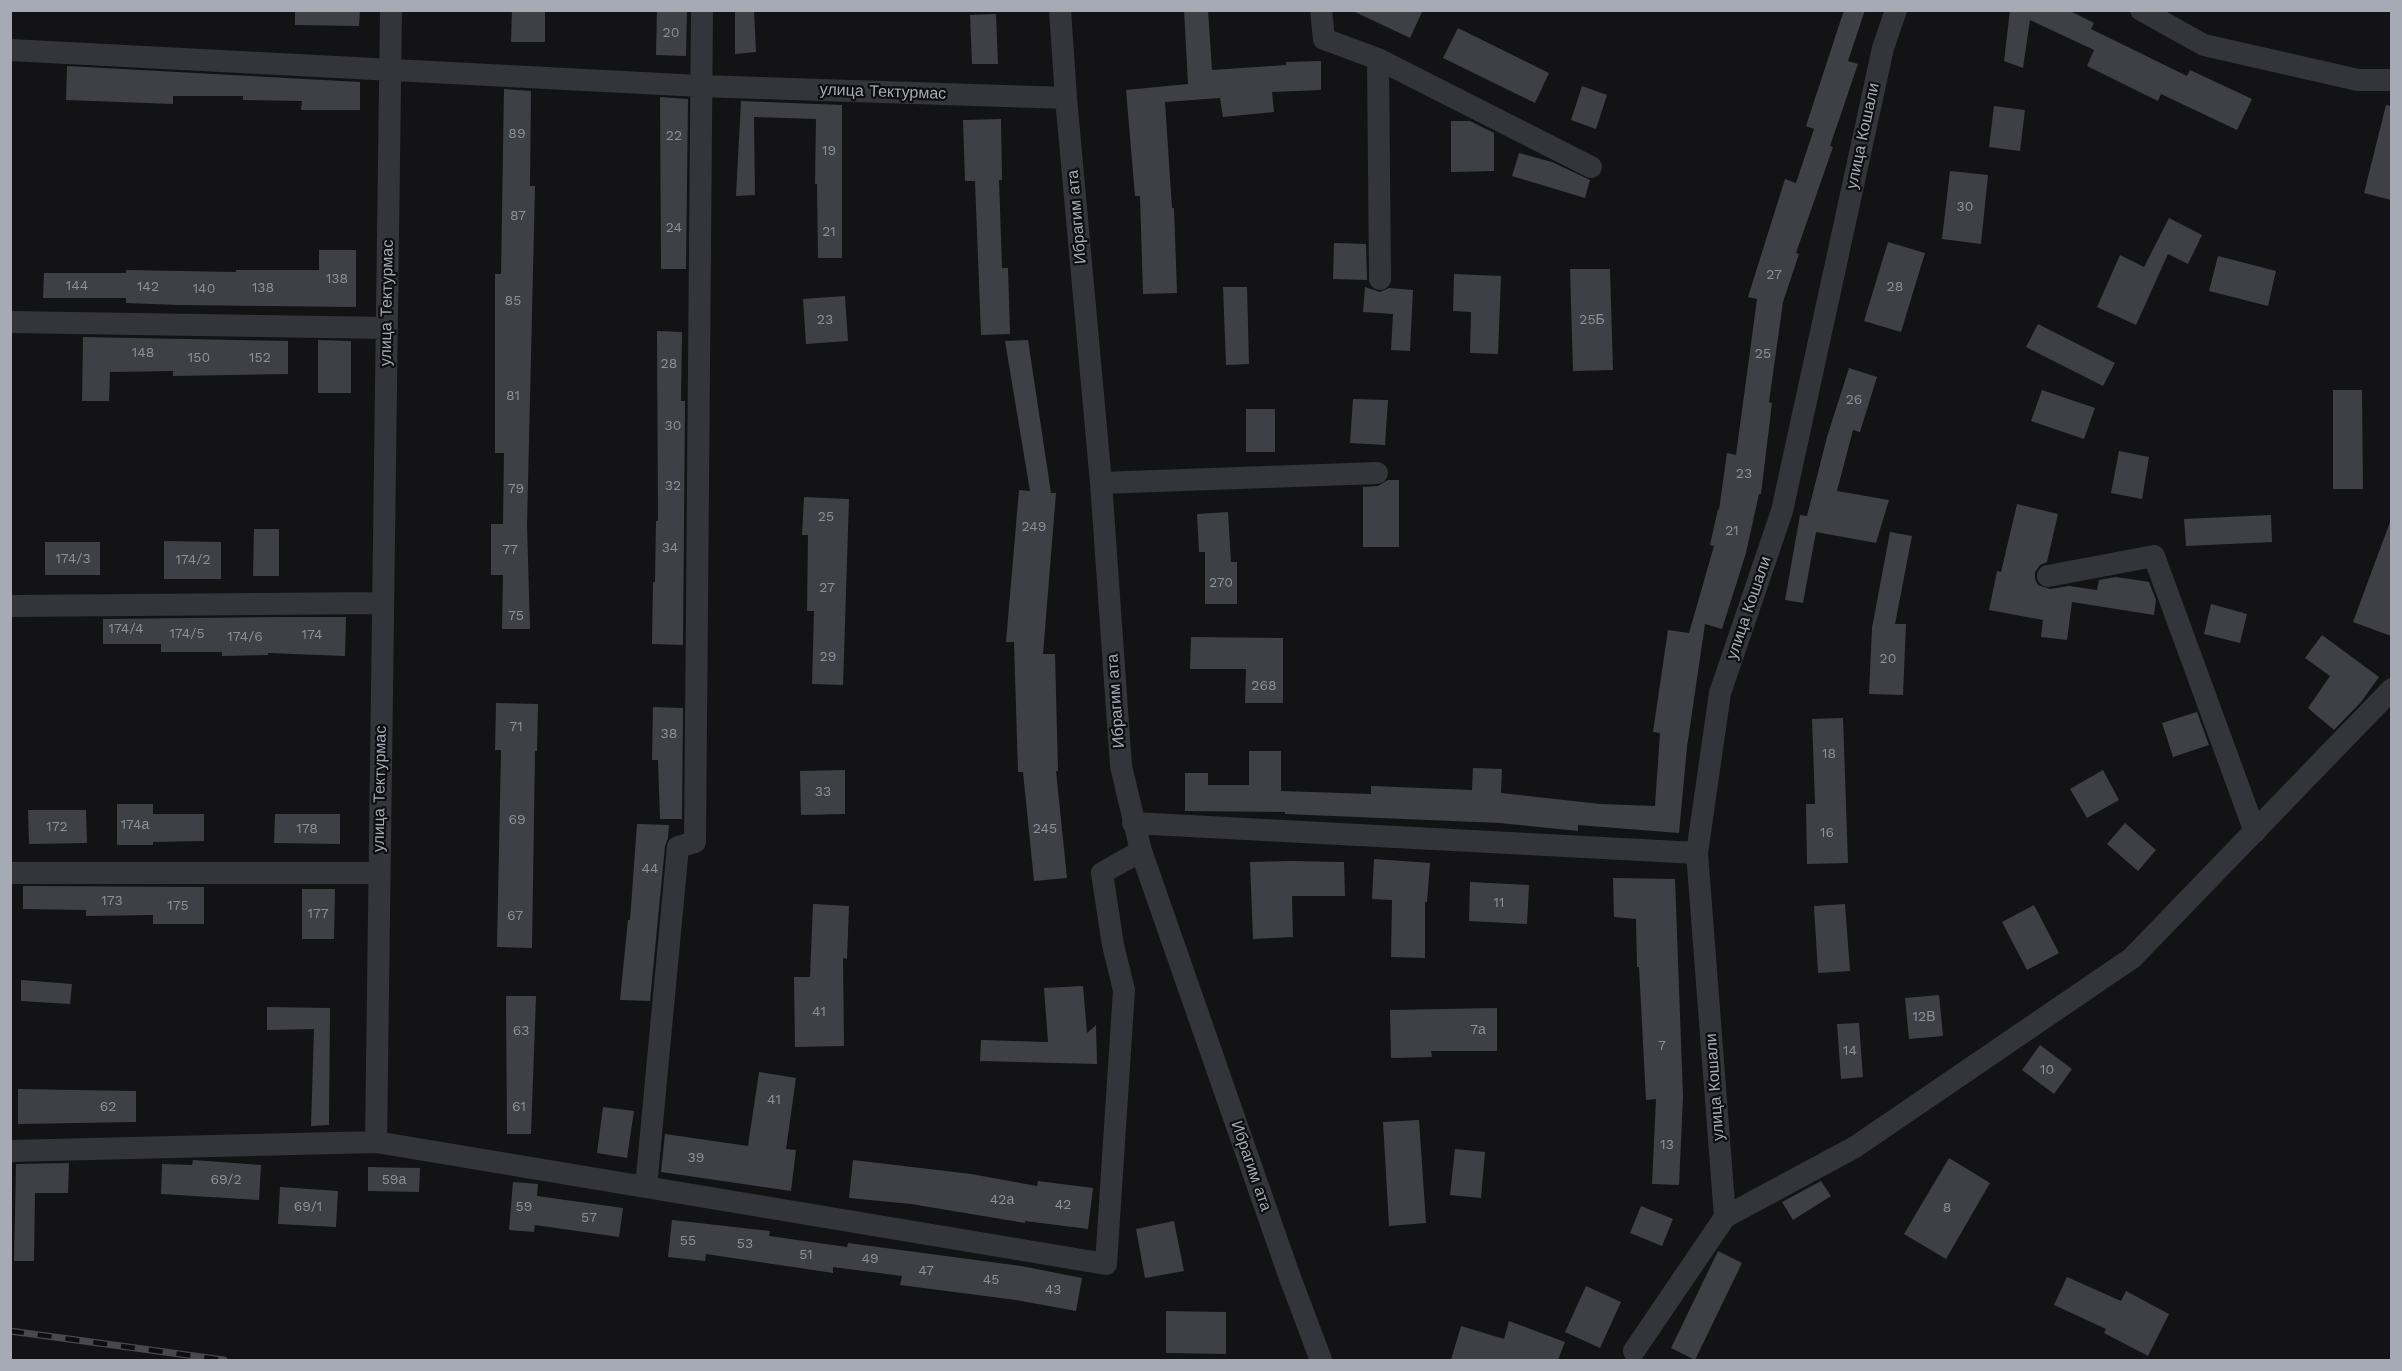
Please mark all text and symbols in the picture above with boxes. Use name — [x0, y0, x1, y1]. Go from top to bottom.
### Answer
house number: 20 — [663, 25, 679, 41]
street label: улица Тектурмас — [819, 80, 947, 104]
street label: улица Кошали — [1842, 81, 1884, 191]
house number: 89 — [508, 126, 526, 142]
house number: 22 — [666, 128, 682, 144]
house number: 19 — [822, 143, 836, 159]
street label: Ибрагим ата — [1063, 169, 1091, 265]
house number: 30 — [1957, 199, 1973, 215]
house number: 87 — [510, 208, 526, 224]
house number: 24 — [666, 220, 682, 236]
house number: 21 — [822, 224, 836, 240]
street label: улица Тектурмас — [376, 240, 398, 366]
house number: 27 — [1766, 267, 1782, 283]
house number: 138 — [326, 271, 348, 287]
house number: 144 — [66, 278, 88, 294]
house number: 142 — [137, 279, 159, 295]
house number: 28 — [1887, 279, 1903, 295]
house number: 138 — [252, 280, 274, 296]
house number: 140 — [193, 281, 215, 297]
house number: 85 — [505, 293, 521, 309]
house number: 23 — [817, 312, 833, 328]
house number: 25Б — [1579, 312, 1605, 328]
house number: 148 — [132, 345, 154, 361]
house number: 25 — [1755, 346, 1771, 362]
house number: 150 — [188, 350, 210, 366]
house number: 152 — [249, 350, 271, 366]
house number: 28 — [661, 356, 677, 372]
house number: 81 — [506, 388, 520, 404]
house number: 26 — [1846, 392, 1862, 408]
house number: 30 — [665, 418, 681, 434]
house number: 23 — [1736, 466, 1752, 482]
house number: 32 — [665, 478, 681, 494]
house number: 79 — [508, 481, 524, 497]
house number: 25 — [818, 509, 834, 525]
house number: 249 — [1022, 519, 1046, 535]
house number: 21 — [1725, 523, 1739, 539]
house number: 34 — [662, 540, 678, 556]
house number: 77 — [502, 542, 518, 558]
house number: 174/3 — [55, 551, 91, 567]
house number: 174/2 — [175, 552, 211, 568]
street label: улица Кошали — [1722, 554, 1776, 662]
house number: 270 — [1209, 575, 1233, 591]
house number: 27 — [819, 580, 835, 596]
house number: 75 — [508, 608, 524, 624]
house number: 174/4 — [108, 621, 144, 637]
house number: 174/5 — [169, 626, 205, 642]
house number: 174 — [302, 627, 322, 643]
house number: 174/6 — [227, 629, 263, 645]
house number: 29 — [820, 649, 836, 665]
house number: 20 — [1880, 651, 1896, 667]
street label: Ибрагим ата — [1103, 653, 1129, 749]
house number: 268 — [1251, 678, 1277, 694]
house number: 71 — [509, 719, 523, 735]
street label: улица Тектурмас — [369, 726, 391, 852]
house number: 38 — [661, 726, 677, 742]
house number: 18 — [1822, 746, 1836, 762]
house number: 33 — [815, 784, 831, 800]
house number: 69 — [508, 812, 526, 828]
house number: 174а — [121, 817, 149, 833]
house number: 172 — [46, 819, 68, 835]
house number: 178 — [296, 821, 318, 837]
house number: 245 — [1033, 821, 1057, 837]
house number: 16 — [1820, 825, 1834, 841]
house number: 44 — [641, 861, 659, 877]
house number: 173 — [101, 893, 123, 909]
house number: 11 — [1494, 895, 1504, 911]
house number: 175 — [167, 898, 189, 914]
house number: 177 — [307, 906, 329, 922]
house number: 67 — [507, 908, 523, 924]
house number: 41 — [812, 1004, 826, 1020]
house number: 12В — [1913, 1009, 1935, 1025]
house number: 7а — [1470, 1022, 1486, 1038]
house number: 63 — [513, 1023, 529, 1039]
street label: улица Кошали — [1702, 1033, 1728, 1141]
house number: 7 — [1658, 1038, 1666, 1054]
house number: 14 — [1843, 1043, 1857, 1059]
house number: 10 — [2040, 1062, 2054, 1078]
house number: 41 — [767, 1092, 781, 1108]
house number: 62 — [100, 1099, 116, 1115]
house number: 61 — [512, 1099, 526, 1115]
street label: Ибрагим ата — [1227, 1118, 1275, 1214]
house number: 13 — [1660, 1137, 1674, 1153]
house number: 39 — [688, 1150, 704, 1166]
house number: 69/2 — [210, 1172, 242, 1188]
house number: 59а — [382, 1172, 406, 1188]
house number: 42а — [990, 1192, 1014, 1208]
house number: 42 — [1055, 1197, 1071, 1213]
house number: 69/1 — [294, 1199, 322, 1215]
house number: 59 — [516, 1199, 532, 1215]
house number: 8 — [1943, 1200, 1951, 1216]
house number: 57 — [581, 1210, 597, 1226]
house number: 55 — [680, 1233, 696, 1249]
house number: 53 — [737, 1236, 753, 1252]
house number: 51 — [799, 1247, 813, 1263]
house number: 49 — [861, 1251, 879, 1267]
house number: 47 — [918, 1263, 934, 1279]
house number: 45 — [983, 1272, 999, 1288]
house number: 43 — [1045, 1282, 1061, 1298]

